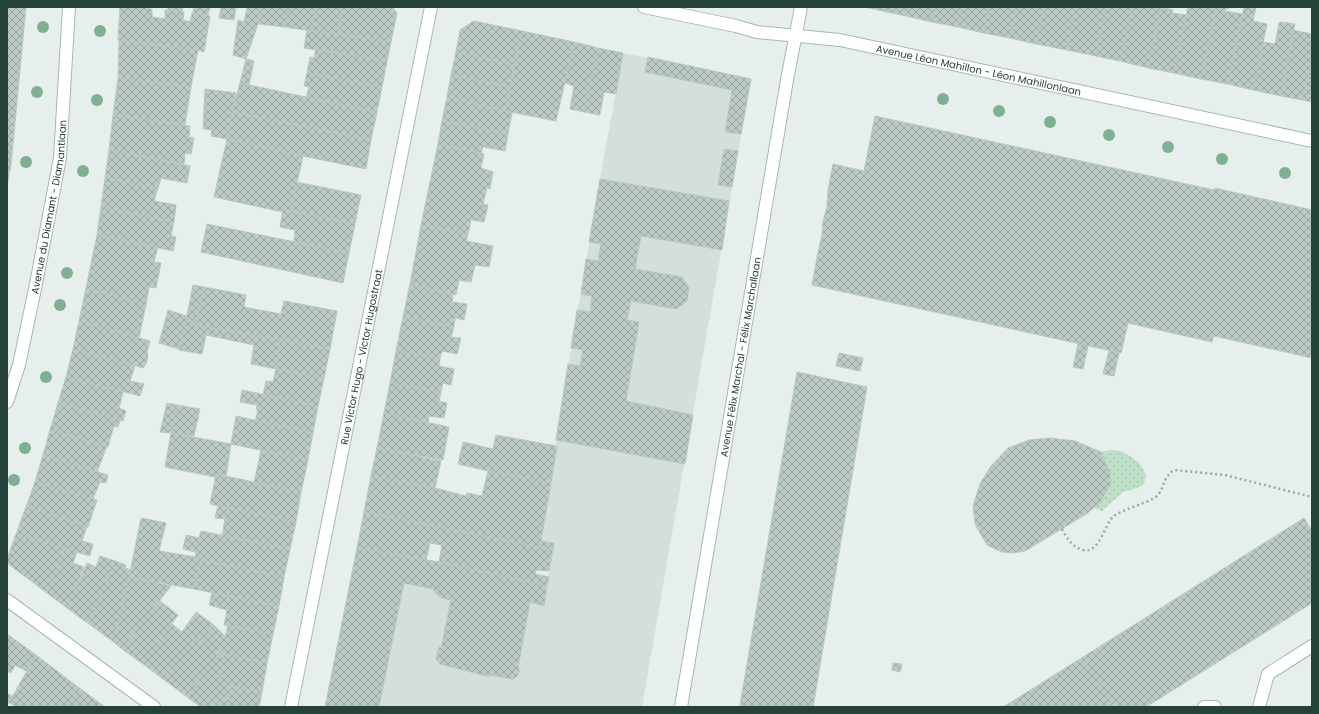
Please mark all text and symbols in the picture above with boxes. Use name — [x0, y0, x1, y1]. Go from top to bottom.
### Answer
street label: Avenue Léon Mahillon - Léon Mahillonlaan — [875, 41, 1083, 99]
street label: Avenue du Diamant - Diamantlaan — [27, 119, 70, 295]
street label: Avenue Félix Marchal - Félix Marchallaan — [716, 256, 765, 458]
street label: Rue Victor Hugo - Victor Hugostraat — [337, 268, 386, 446]

